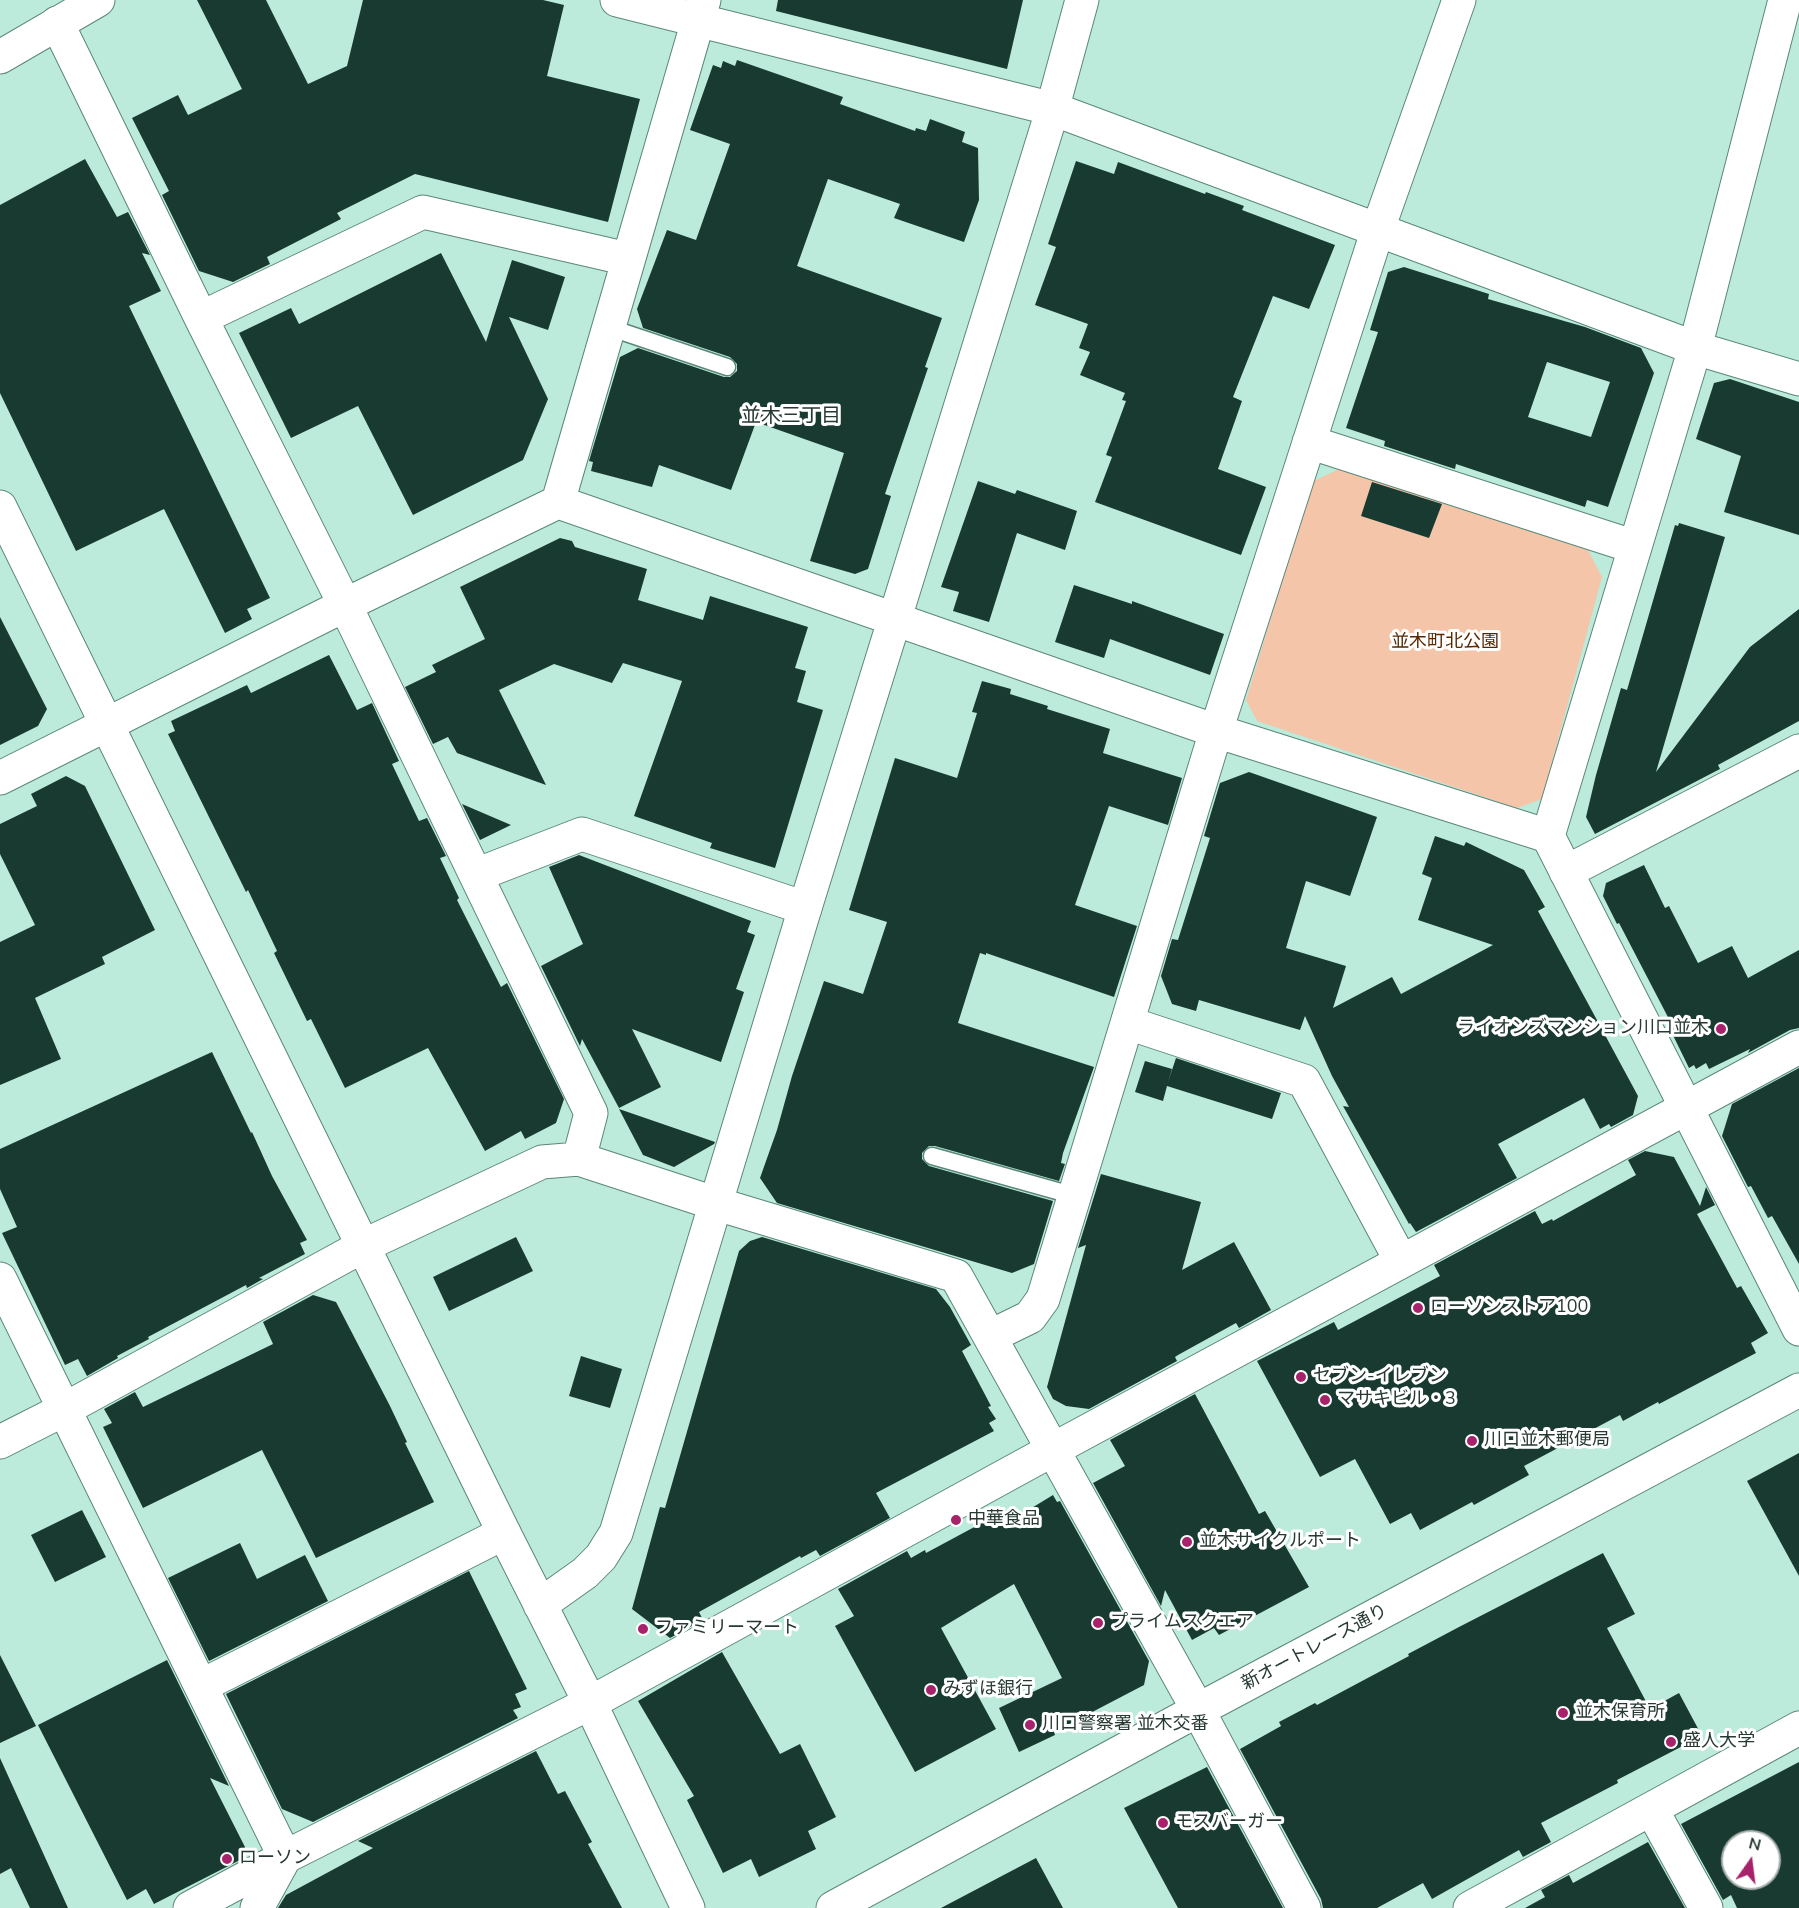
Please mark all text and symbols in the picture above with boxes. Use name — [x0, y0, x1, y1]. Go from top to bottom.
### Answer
district label: 並木三丁目 — [741, 405, 841, 429]
park label: 並木町北公園 — [1391, 632, 1499, 654]
place label: ライオンズマンション川口並木 — [1457, 1018, 1709, 1040]
marker: ライオンズマンション川口並木 — [1714, 1022, 1728, 1036]
place label: ローソンストア100 — [1430, 1297, 1588, 1319]
marker: ローソンストア100 — [1411, 1301, 1425, 1315]
place label: セブン-イレブン — [1313, 1366, 1447, 1388]
marker: セブン-イレブン — [1294, 1370, 1308, 1384]
place label: マサキビル・3 — [1337, 1389, 1456, 1411]
marker: マサキビル・3 — [1318, 1393, 1332, 1407]
place label: 川口並木郵便局 — [1484, 1430, 1610, 1452]
marker: 川口並木郵便局 — [1465, 1434, 1479, 1448]
place label: 中華食品 — [968, 1509, 1040, 1531]
marker: 中華食品 — [949, 1513, 963, 1527]
place label: 並木サイクルポート — [1199, 1531, 1361, 1553]
marker: 並木サイクルポート — [1180, 1535, 1194, 1549]
street label: 新オートレース通り — [1238, 1600, 1392, 1696]
place label: プライムスクエア — [1110, 1612, 1254, 1634]
marker: プライムスクエア — [1091, 1616, 1105, 1630]
place label: ファミリーマート — [655, 1618, 799, 1640]
marker: ファミリーマート — [636, 1622, 650, 1636]
place label: みずほ銀行 — [943, 1679, 1033, 1701]
marker: みずほ銀行 — [924, 1683, 938, 1697]
place label: 並木保育所 — [1575, 1702, 1665, 1724]
marker: 並木保育所 — [1556, 1706, 1570, 1720]
place label: 川口警察署 並木交番 — [1042, 1714, 1209, 1736]
marker: 川口警察署 並木交番 — [1023, 1718, 1037, 1732]
place label: 盛人大学 — [1683, 1731, 1755, 1753]
marker: 盛人大学 — [1664, 1735, 1678, 1749]
place label: モスバーガー — [1175, 1812, 1283, 1834]
marker: モスバーガー — [1156, 1816, 1170, 1830]
north arrow — [1721, 1830, 1781, 1890]
text: N — [1746, 1832, 1763, 1857]
place label: ローソン — [239, 1848, 311, 1870]
marker: ローソン — [220, 1852, 234, 1866]

